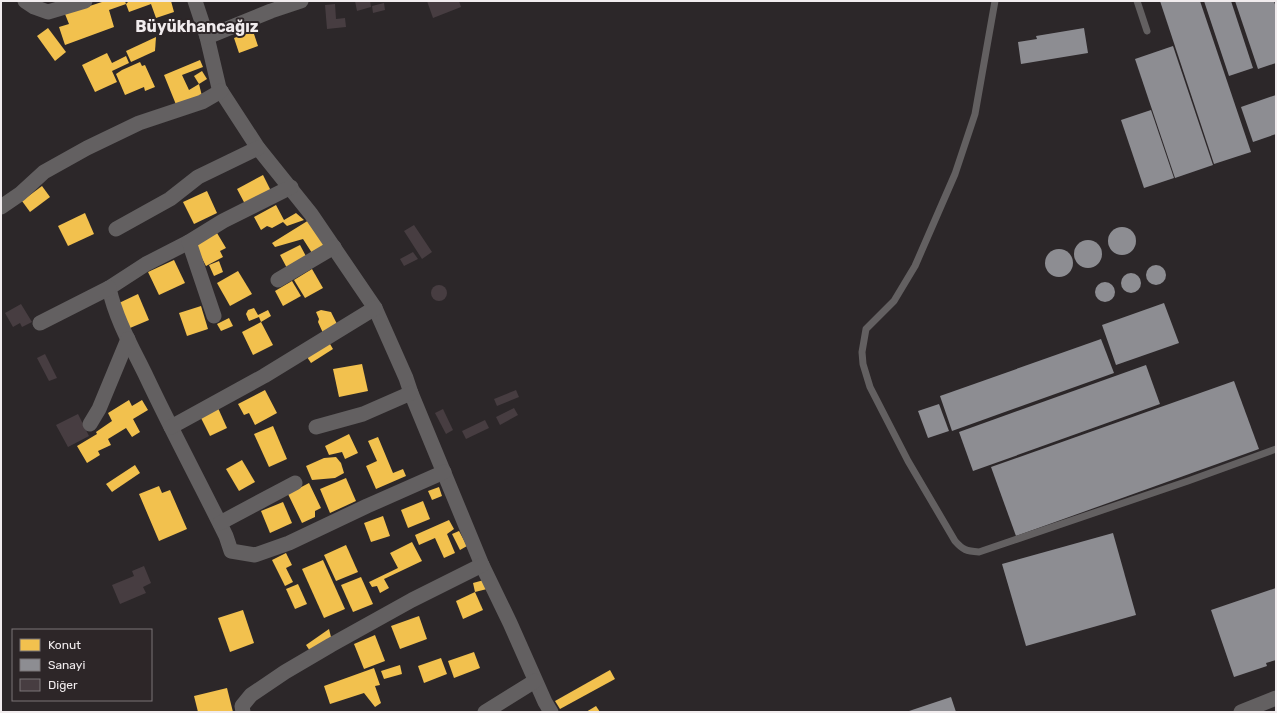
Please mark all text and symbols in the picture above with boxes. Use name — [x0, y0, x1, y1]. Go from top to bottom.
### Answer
district label: Büyükhancağız — [135, 17, 259, 36]
legend — [12, 629, 152, 701]
text: Konut — [48, 638, 81, 652]
text: Sanayi — [48, 658, 85, 672]
text: Diğer — [48, 678, 78, 692]

